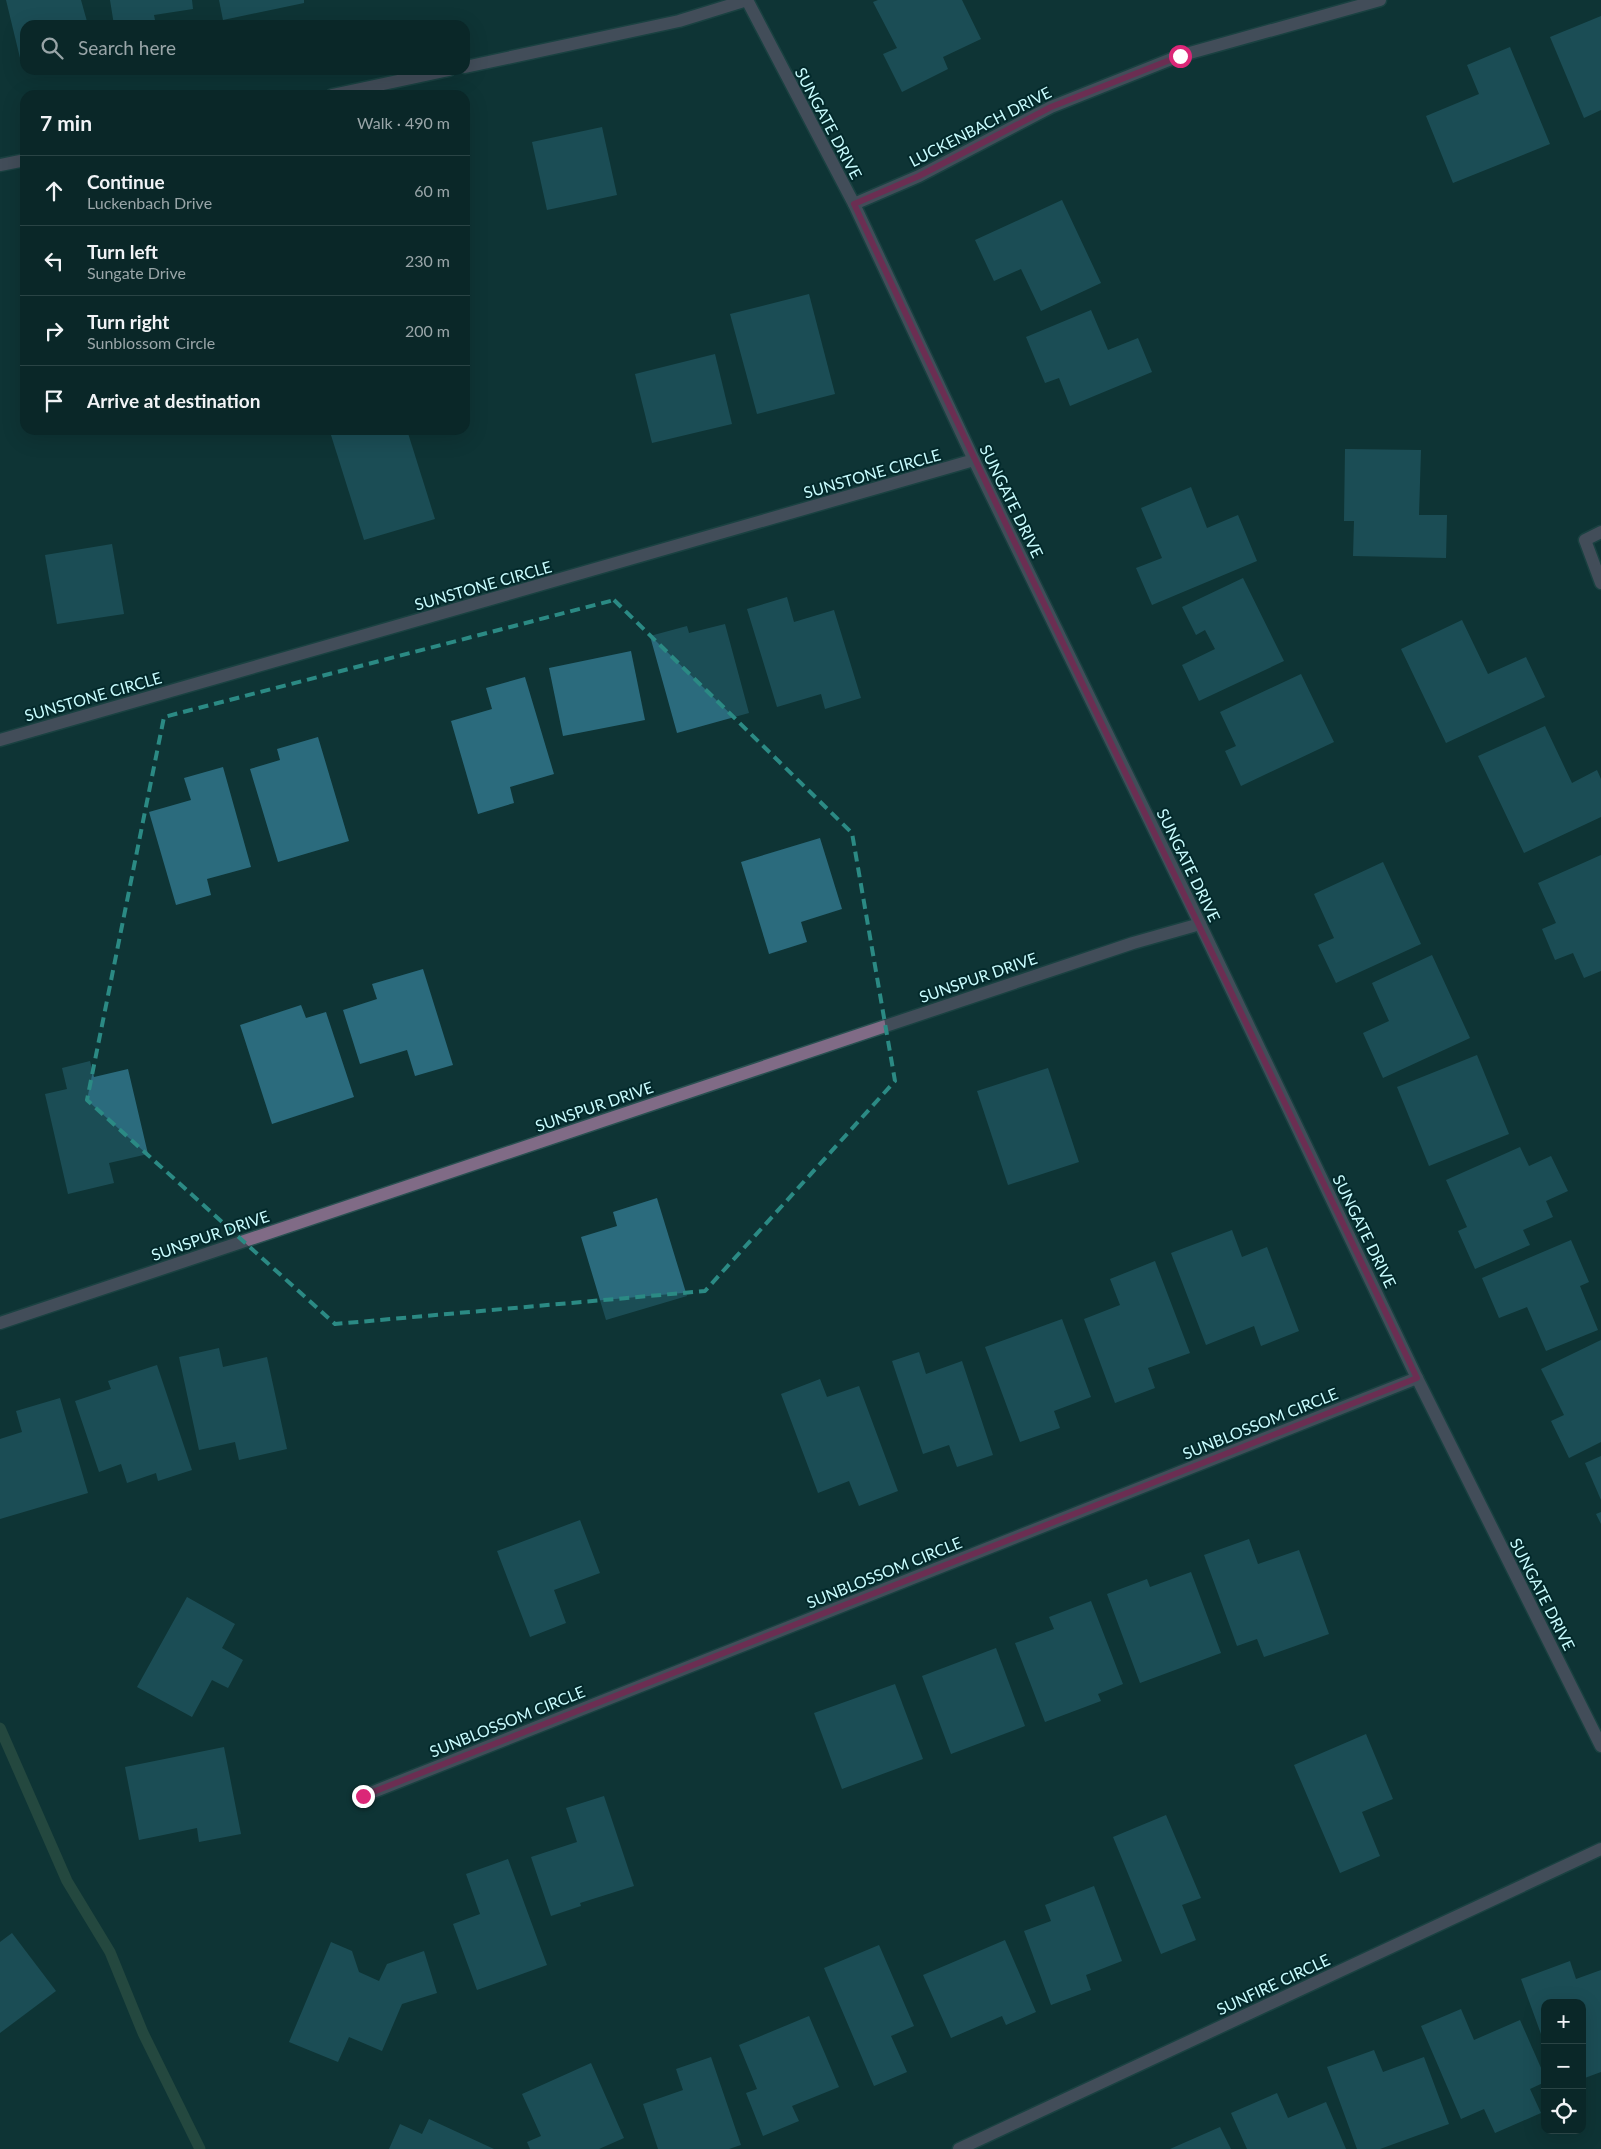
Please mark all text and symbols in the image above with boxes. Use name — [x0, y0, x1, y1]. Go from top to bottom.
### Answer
search box — [20, 20, 470, 75]
icon: search — [38, 34, 66, 62]
text: Search here — [78, 36, 176, 59]
route start — [1169, 45, 1192, 68]
street label: SUNGATE DRIVE — [792, 64, 866, 182]
street label: LUCKENBACH DRIVE — [906, 82, 1054, 170]
text: 7 min — [40, 110, 92, 135]
text: Walk · 490 m — [357, 113, 450, 132]
text: Continue — [87, 170, 165, 193]
icon: ahead — [40, 177, 68, 205]
text: 60 m — [414, 181, 450, 200]
text: Luckenbach Drive — [87, 193, 212, 212]
text: Turn left — [87, 240, 158, 263]
icon: left — [40, 247, 68, 275]
text: 230 m — [405, 251, 450, 270]
text: Sungate Drive — [87, 263, 186, 282]
text: Turn right — [87, 310, 169, 333]
icon: right — [40, 317, 68, 345]
text: 200 m — [405, 321, 450, 340]
text: Sunblossom Circle — [87, 333, 215, 352]
icon: arrive — [40, 387, 68, 415]
text: Arrive at destination — [87, 389, 260, 412]
street label: SUNGATE DRIVE — [976, 441, 1048, 561]
street label: SUNSTONE CIRCLE — [801, 444, 943, 502]
street label: SUNSTONE CIRCLE — [412, 556, 554, 614]
street label: SUNSTONE CIRCLE — [22, 667, 164, 725]
street label: SUNGATE DRIVE — [1153, 805, 1225, 925]
street label: SUNSPUR DRIVE — [916, 948, 1040, 1006]
street label: SUNSPUR DRIVE — [532, 1077, 656, 1135]
street label: SUNGATE DRIVE — [1329, 1171, 1401, 1291]
street label: SUNSPUR DRIVE — [148, 1206, 272, 1264]
street label: SUNBLOSSOM CIRCLE — [1180, 1383, 1340, 1463]
street label: SUNBLOSSOM CIRCLE — [804, 1532, 964, 1612]
street label: SUNGATE DRIVE — [1507, 1535, 1579, 1653]
street label: SUNBLOSSOM CIRCLE — [427, 1681, 587, 1761]
route end — [352, 1785, 375, 1808]
street label: SUNFIRE CIRCLE — [1213, 1949, 1333, 2019]
map controls — [1541, 1999, 1586, 2134]
button: + — [1541, 1999, 1586, 2044]
button: − — [1541, 2044, 1586, 2089]
button: locate — [1541, 2089, 1586, 2134]

